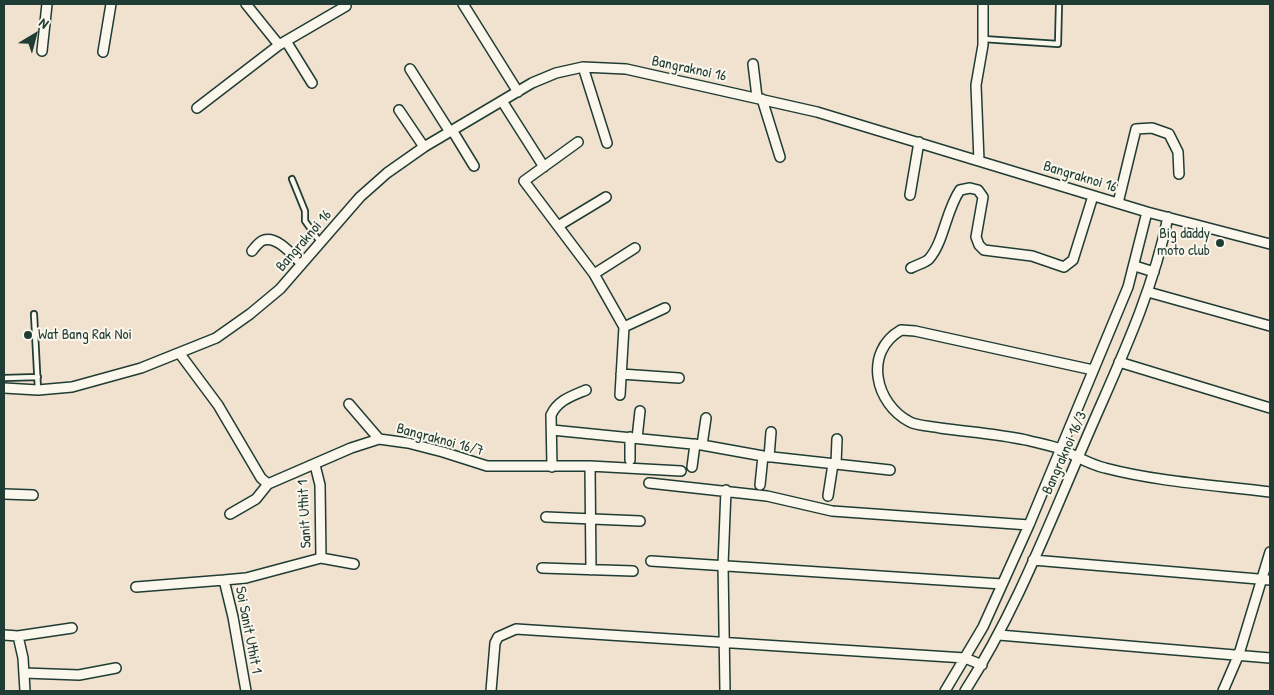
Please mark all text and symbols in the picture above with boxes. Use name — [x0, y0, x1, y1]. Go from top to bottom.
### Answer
north arrow — [10, 10, 60, 60]
text: N — [36, 13, 53, 32]
street label: Bangraknoi 16 — [650, 52, 728, 86]
street label: Bangraknoi 16 — [1041, 157, 1119, 197]
street label: Bangraknoi 16 — [272, 206, 336, 276]
place label: Big daddy moto club — [1157, 225, 1210, 260]
marker: Big daddy moto club — [1214, 237, 1226, 249]
place label: Wat Bang Rak Noi — [38, 326, 132, 344]
marker: Wat Bang Rak Noi — [22, 329, 34, 341]
street label: Bangraknoi 16/3 — [1039, 409, 1091, 497]
street label: Bangraknoi 16/7 — [394, 420, 486, 460]
street label: Sanit Uthit 1 — [294, 479, 316, 549]
street label: Soi Sanit Uthit 1 — [231, 585, 265, 675]

